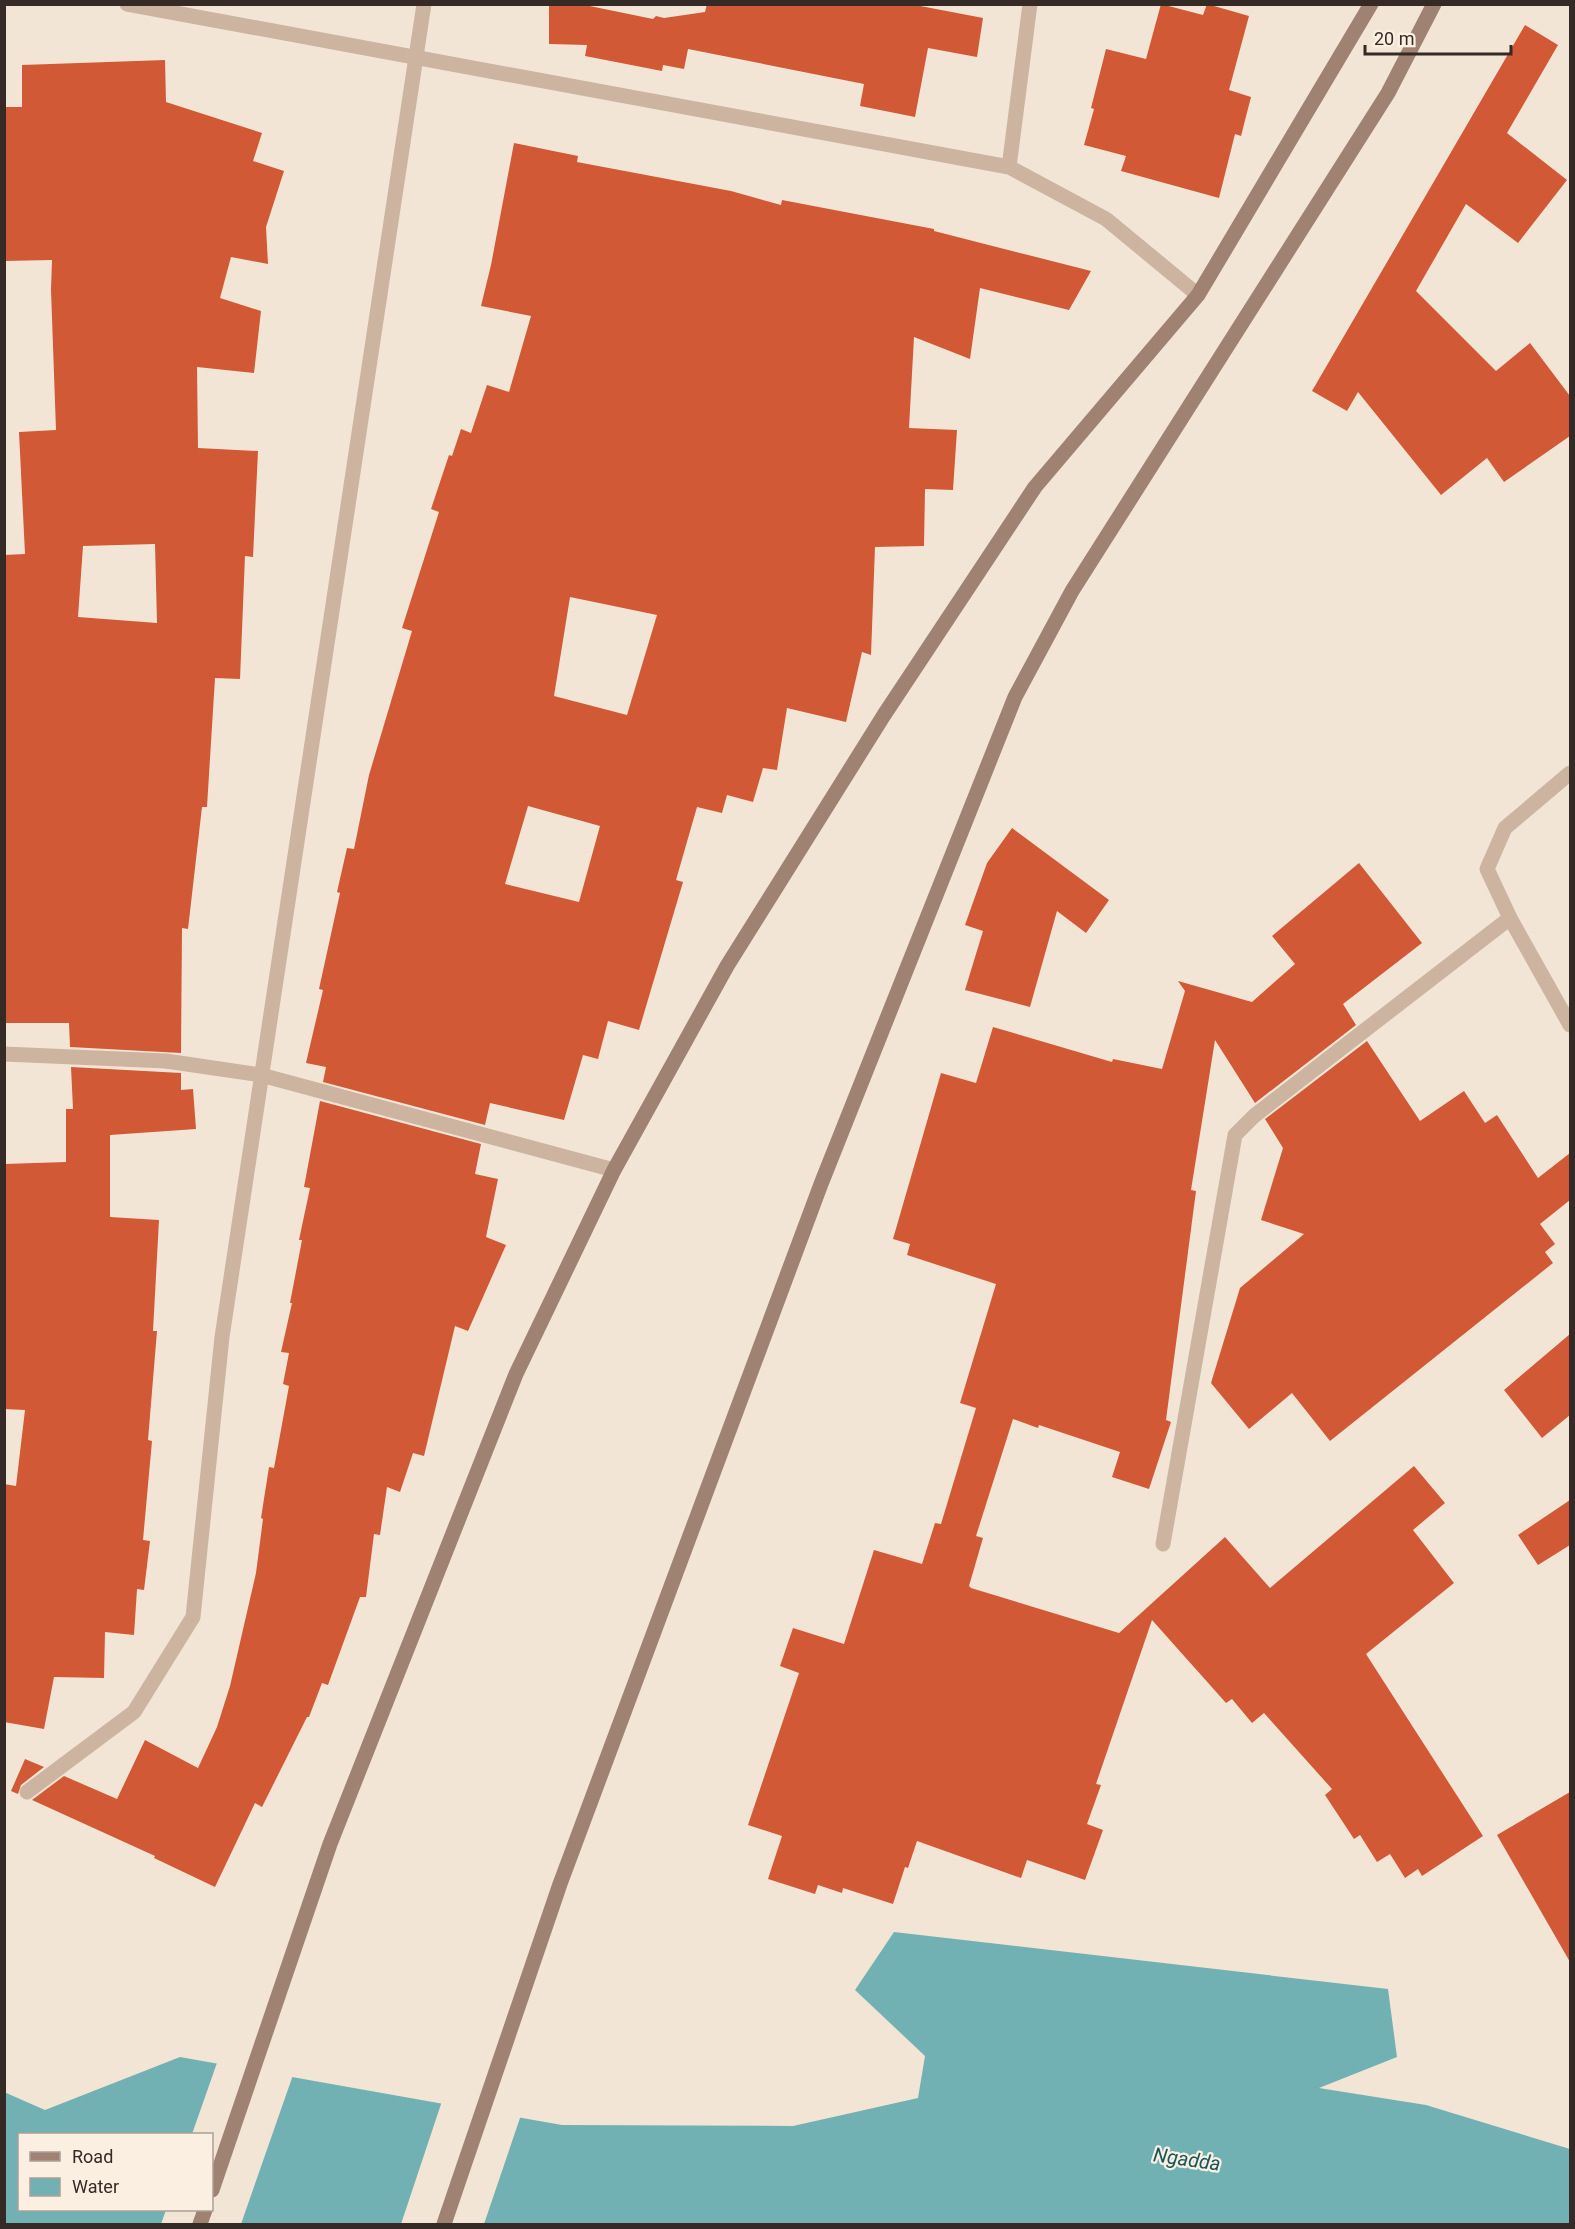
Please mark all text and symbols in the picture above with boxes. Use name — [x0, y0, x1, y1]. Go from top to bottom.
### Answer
scale bar — [1365, 18, 1510, 56]
text: 20 m — [1374, 28, 1414, 49]
legend — [18, 2133, 213, 2211]
water label: Ngadda — [1152, 2142, 1222, 2176]
text: Road — [72, 2146, 113, 2167]
text: Water — [72, 2176, 119, 2197]

